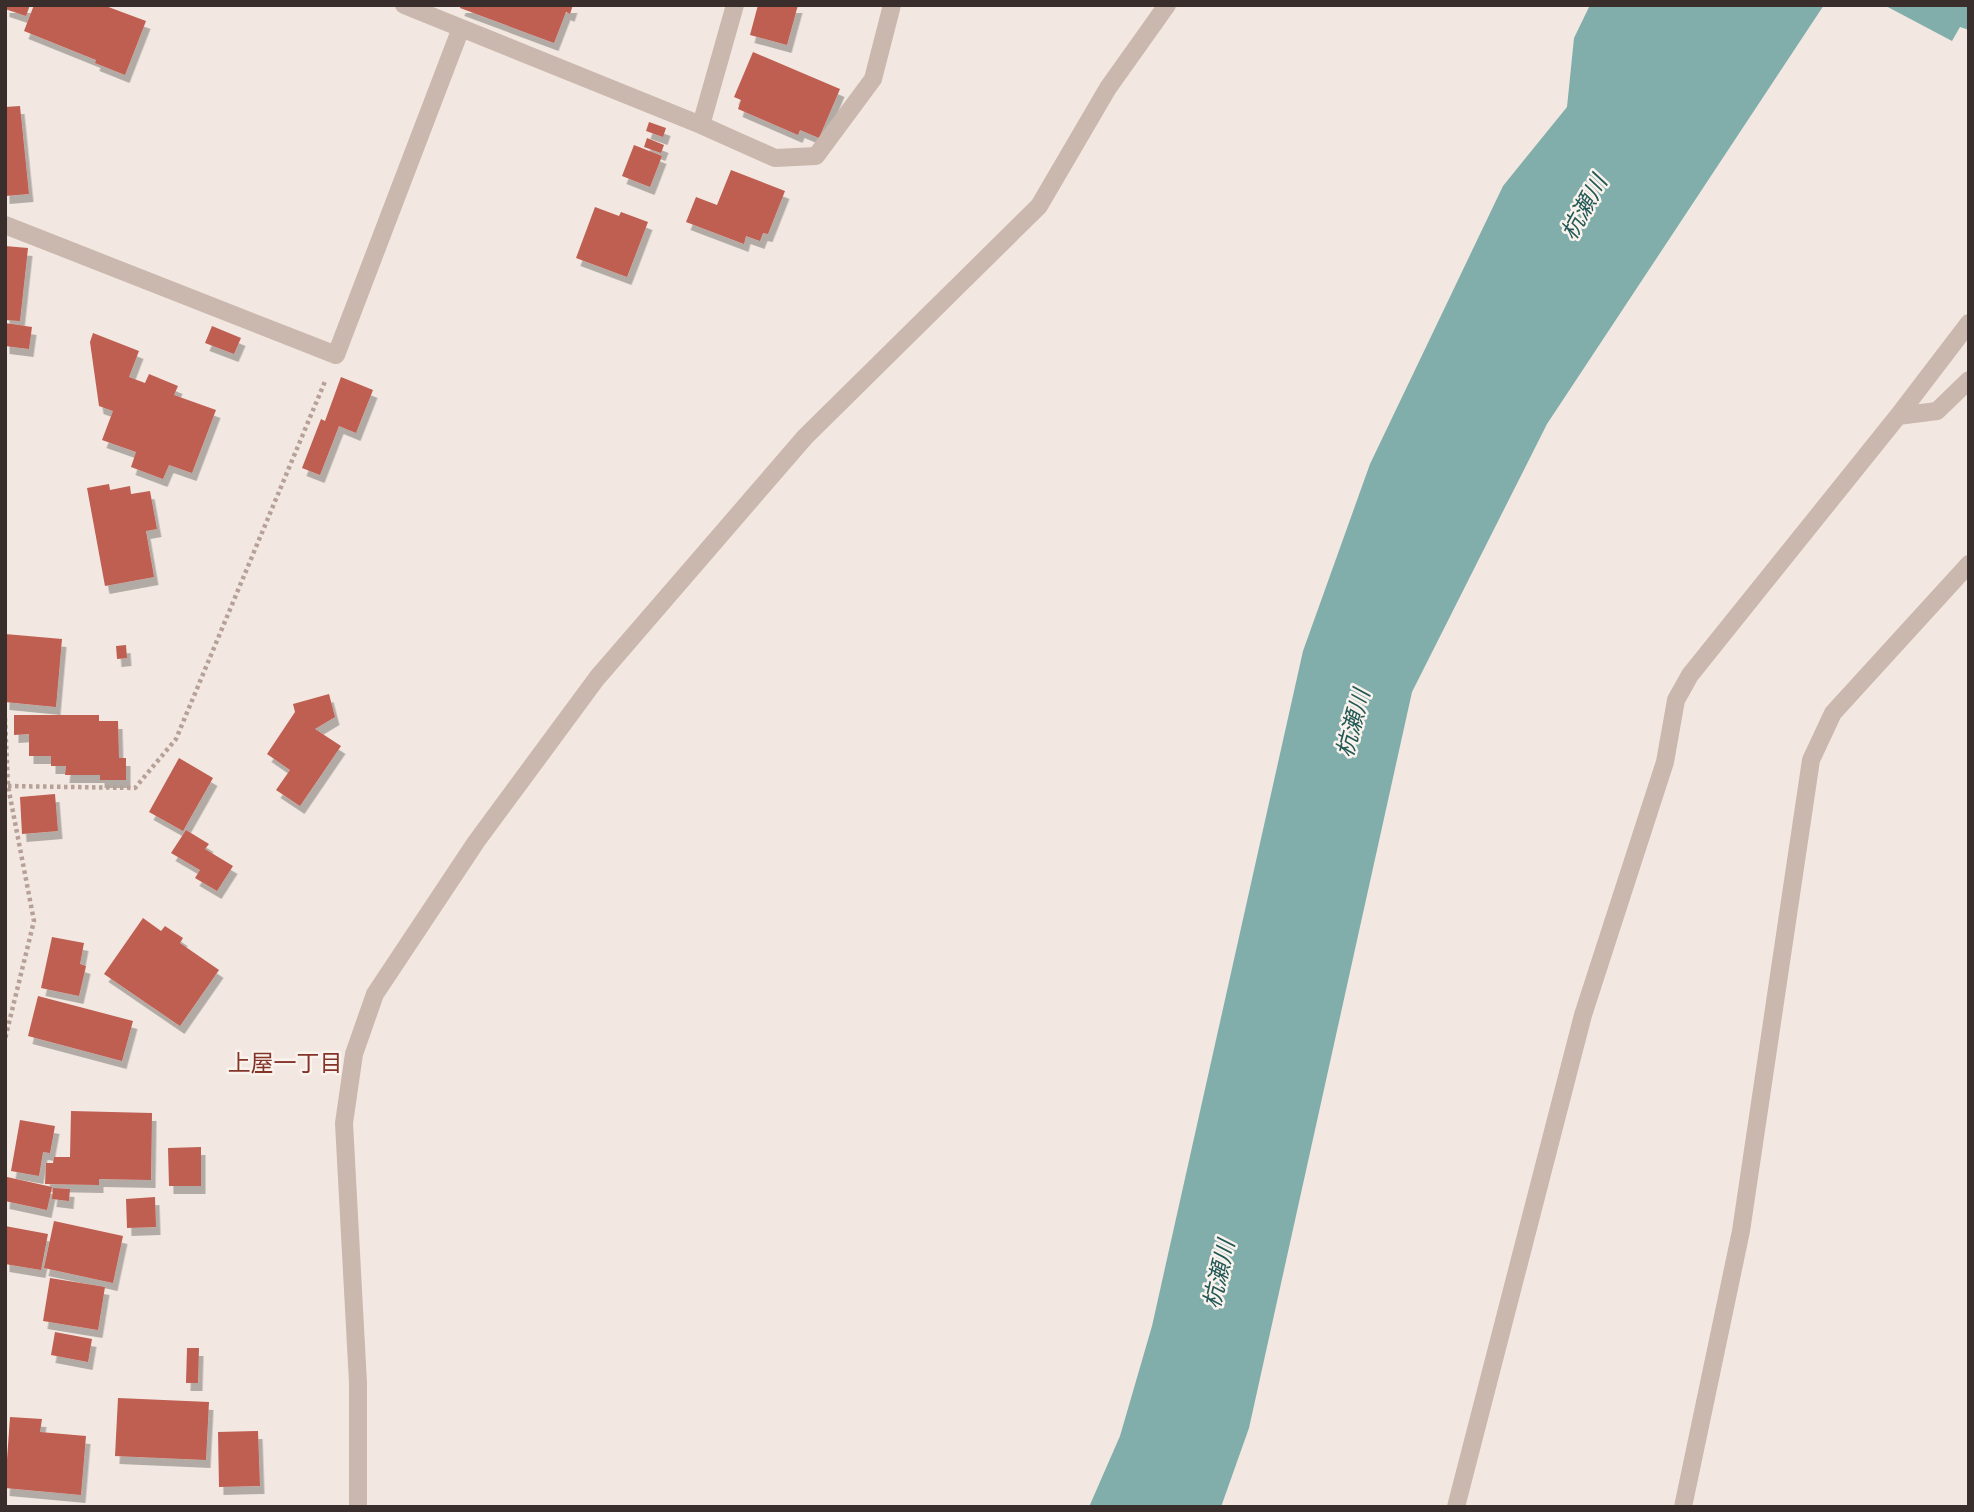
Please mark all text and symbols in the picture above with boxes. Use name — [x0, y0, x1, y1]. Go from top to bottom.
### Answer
water label: 杭瀬川 — [1554, 167, 1613, 244]
water label: 杭瀬川 — [1330, 683, 1375, 760]
district label: 上屋一丁目 — [228, 1048, 343, 1076]
water label: 杭瀬川 — [1197, 1234, 1240, 1311]

